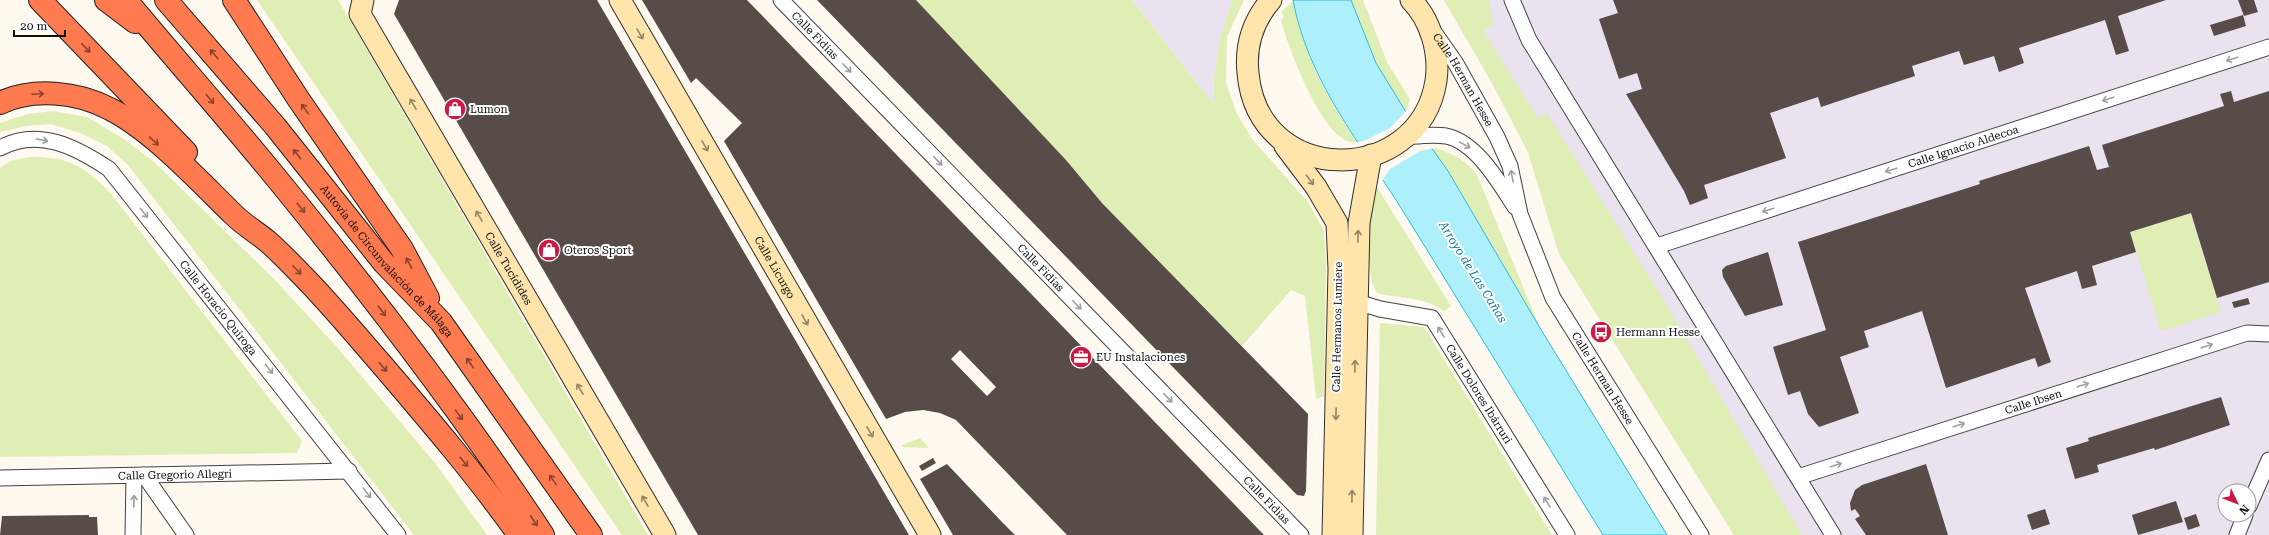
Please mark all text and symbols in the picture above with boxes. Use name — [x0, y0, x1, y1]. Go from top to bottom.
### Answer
street label: Calle Fidias — [789, 9, 841, 62]
scale bar — [14, 12, 65, 38]
text: 20 m — [20, 19, 47, 33]
one-way arrow — [636, 28, 644, 40]
street label: Calle Herman Hesse — [1430, 31, 1496, 129]
one-way arrow — [81, 43, 91, 53]
one-way arrow — [209, 49, 218, 60]
one-way arrow — [2226, 56, 2239, 63]
one-way arrow — [842, 63, 852, 73]
one-way arrow — [31, 91, 44, 98]
one-way arrow — [205, 94, 214, 105]
shop icon: Lumon — [442, 96, 468, 122]
one-way arrow — [2103, 96, 2115, 104]
one-way arrow — [409, 98, 417, 110]
place label: Lumon — [470, 103, 508, 116]
one-way arrow — [301, 104, 309, 115]
street label: Calle Ignacio Aldecoa — [1907, 123, 2020, 171]
one-way arrow — [35, 136, 48, 144]
one-way arrow — [149, 137, 160, 146]
one-way arrow — [701, 140, 709, 152]
one-way arrow — [1459, 141, 1471, 149]
one-way arrow — [293, 149, 302, 159]
one-way arrow — [933, 156, 942, 166]
one-way arrow — [1885, 167, 1898, 174]
one-way arrow — [1507, 170, 1515, 183]
one-way arrow — [1306, 174, 1314, 185]
street label: Autovía de Circunvalación de Málaga — [317, 182, 456, 340]
one-way arrow — [297, 203, 306, 214]
one-way arrow — [140, 207, 149, 218]
one-way arrow — [1762, 207, 1775, 214]
one-way arrow — [474, 210, 482, 222]
water label: Arroyo de Las Cañas — [1436, 218, 1510, 326]
street label: Calle Tucídides — [482, 230, 535, 307]
one-way arrow — [1354, 230, 1362, 243]
street label: Calle Licurgo — [751, 234, 798, 301]
shop icon: Oteros Sport — [536, 237, 562, 263]
street label: Calle Fidias — [1015, 241, 1067, 294]
place label: Oteros Sport — [564, 244, 632, 257]
one-way arrow — [405, 257, 413, 269]
street label: Calle Horacio Quiroga — [177, 258, 259, 358]
street label: Calle Hermanos Lumiere — [1330, 262, 1345, 392]
one-way arrow — [292, 265, 302, 275]
one-way arrow — [1072, 300, 1082, 310]
one-way arrow — [378, 305, 386, 316]
one-way arrow — [801, 313, 809, 325]
bus stop icon: Hermann Hesse — [1588, 319, 1614, 345]
place label: Hermann Hesse — [1616, 326, 1700, 339]
one-way arrow — [1437, 327, 1445, 338]
street label: Calle Herman Hesse — [1569, 330, 1636, 427]
one-way arrow — [2201, 341, 2213, 349]
street label: Calle Dolores Ibárruri — [1443, 342, 1515, 446]
office icon: EU Instalaciones — [1068, 344, 1094, 370]
place label: EU Instalaciones — [1096, 351, 1185, 364]
one-way arrow — [466, 357, 474, 368]
one-way arrow — [1351, 360, 1359, 373]
one-way arrow — [379, 362, 388, 372]
one-way arrow — [264, 364, 273, 375]
one-way arrow — [2076, 381, 2089, 388]
one-way arrow — [575, 383, 583, 395]
street label: Calle Ibsen — [2003, 387, 2063, 417]
one-way arrow — [1163, 393, 1172, 403]
one-way arrow — [1332, 407, 1340, 420]
one-way arrow — [455, 409, 463, 420]
one-way arrow — [1953, 421, 1966, 428]
one-way arrow — [866, 426, 874, 438]
one-way arrow — [460, 457, 468, 468]
one-way arrow — [1829, 461, 1842, 468]
street label: Calle Gregorio Allegri — [118, 467, 233, 483]
street label: Calle Fidias — [1240, 474, 1293, 527]
one-way arrow — [549, 475, 557, 486]
north arrow — [2217, 483, 2257, 523]
one-way arrow — [362, 488, 371, 499]
one-way arrow — [1348, 490, 1356, 503]
one-way arrow — [130, 495, 137, 508]
one-way arrow — [641, 495, 649, 507]
one-way arrow — [1542, 496, 1550, 508]
text: N — [2236, 502, 2252, 517]
one-way arrow — [530, 515, 538, 526]

